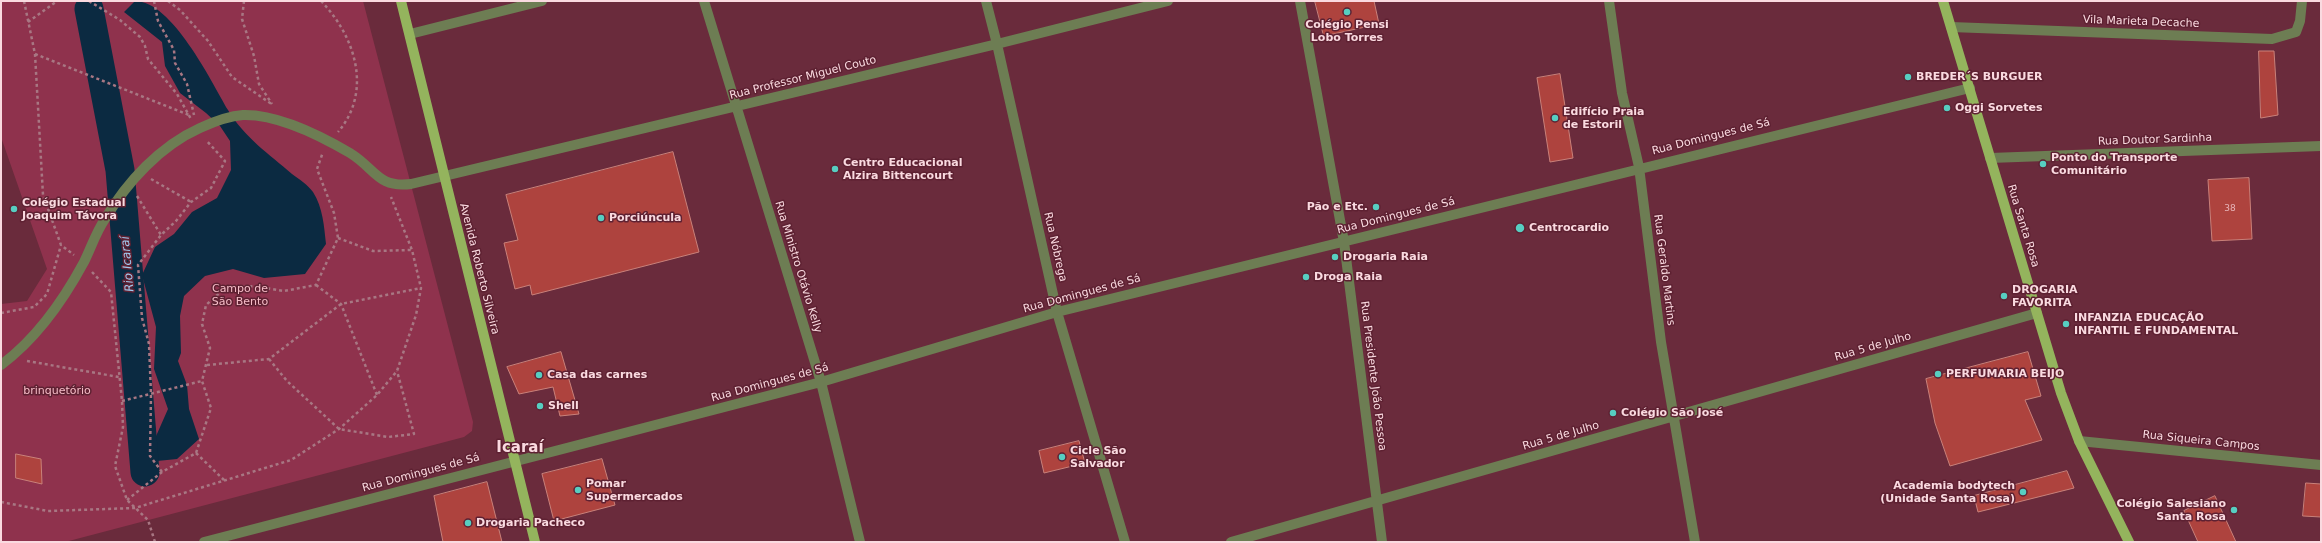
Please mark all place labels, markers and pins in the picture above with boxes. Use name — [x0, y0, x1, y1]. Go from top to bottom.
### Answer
marker: Colégio Pensi Lobo Torres — [1342, 7, 1352, 17]
place label: Colégio Pensi Lobo Torres — [1305, 18, 1389, 44]
place label: BREDER´S BURGUER — [1916, 70, 2042, 84]
marker: BREDER´S BURGUER — [1903, 72, 1913, 82]
place label: Oggi Sorvetes — [1955, 101, 2043, 115]
marker: Oggi Sorvetes — [1942, 103, 1952, 113]
place label: Edifício Praia de Estoril — [1563, 105, 1644, 131]
marker: Edifício Praia de Estoril — [1550, 113, 1560, 123]
place label: Ponto do Transporte Comunitário — [2051, 151, 2177, 177]
place label: Centro Educacional Alzira Bittencourt — [843, 156, 962, 182]
marker: Ponto do Transporte Comunitário — [2038, 159, 2048, 169]
marker: Centro Educacional Alzira Bittencourt — [830, 164, 840, 174]
place label: Colégio Estadual Joaquim Távora — [22, 196, 126, 222]
place label: Pão e Etc. — [1307, 200, 1368, 214]
marker: Pão e Etc. — [1371, 202, 1381, 212]
marker: Colégio Estadual Joaquim Távora — [9, 204, 19, 214]
place label: Porciúncula — [609, 211, 682, 225]
marker: Porciúncula — [596, 213, 606, 223]
place label: Centrocardio — [1529, 221, 1609, 235]
marker: Centrocardio — [1514, 222, 1526, 234]
place label: Drogaria Raia — [1343, 250, 1428, 264]
marker: Drogaria Raia — [1330, 252, 1340, 262]
place label: Droga Raia — [1314, 270, 1382, 284]
marker: Droga Raia — [1301, 272, 1311, 282]
place label: DROGARIA FAVORITA — [2012, 283, 2078, 309]
marker: DROGARIA FAVORITA — [1999, 291, 2009, 301]
place label: INFANZIA EDUCAÇÃO INFANTIL E FUNDAMENTAL — [2074, 311, 2238, 337]
marker: INFANZIA EDUCAÇÃO INFANTIL E FUNDAMENTAL — [2061, 319, 2071, 329]
place label: PERFUMARIA BEIJO — [1946, 367, 2064, 381]
place label: Casa das carnes — [547, 368, 647, 382]
marker: PERFUMARIA BEIJO — [1933, 369, 1943, 379]
marker: Casa das carnes — [534, 370, 544, 380]
place label: Shell — [548, 399, 579, 413]
marker: Shell — [535, 401, 545, 411]
place label: Colégio São José — [1621, 406, 1723, 420]
marker: Colégio São José — [1608, 408, 1618, 418]
place label: Cicle São Salvador — [1070, 444, 1126, 470]
marker: Cicle São Salvador — [1057, 452, 1067, 462]
place label: Pomar Supermercados — [586, 477, 683, 503]
place label: Academia bodytech (Unidade Santa Rosa) — [1880, 479, 2015, 505]
marker: Pomar Supermercados — [573, 485, 583, 495]
marker: Academia bodytech (Unidade Santa Rosa) — [2018, 487, 2028, 497]
place label: Colégio Salesiano Santa Rosa — [2116, 497, 2226, 523]
marker: Colégio Salesiano Santa Rosa — [2229, 505, 2239, 515]
place label: Drogaria Pacheco — [476, 516, 585, 530]
marker: Drogaria Pacheco — [463, 518, 473, 528]

